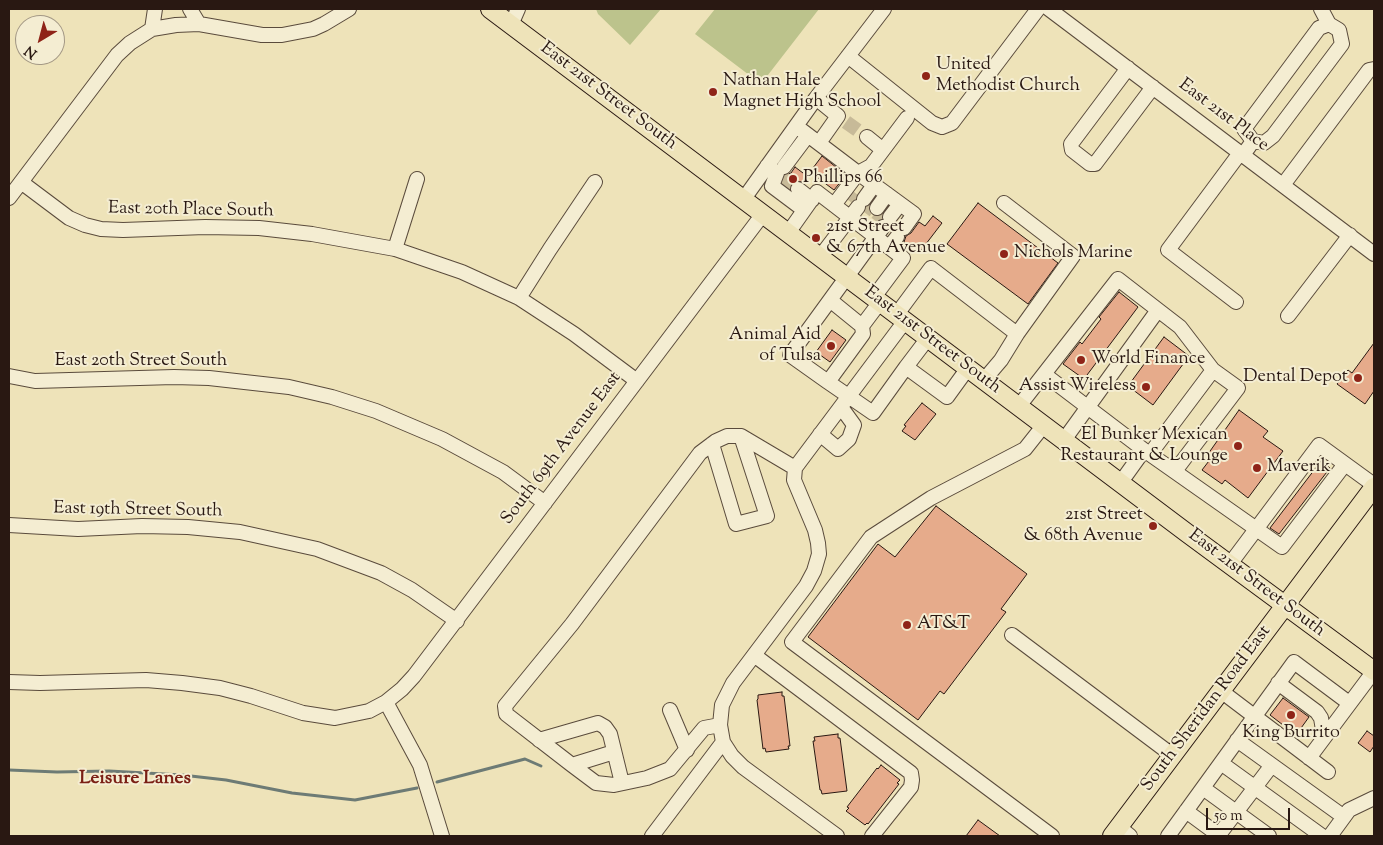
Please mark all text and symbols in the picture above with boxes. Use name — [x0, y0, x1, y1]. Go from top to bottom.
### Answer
north arrow — [15, 15, 65, 65]
street label: East 21st Street South — [535, 38, 681, 156]
text: N — [21, 40, 42, 63]
place label: United Methodist Church — [936, 55, 1080, 98]
marker: United Methodist Church — [920, 70, 932, 82]
place label: Nathan Hale Magnet High School — [723, 71, 881, 114]
street label: East 21st Place — [1174, 75, 1272, 157]
marker: Nathan Hale Magnet High School — [707, 86, 719, 98]
place label: Phillips 66 — [803, 168, 883, 190]
marker: Phillips 66 — [787, 173, 799, 185]
street label: East 20th Place South — [108, 199, 274, 223]
place label: 21st Street & 67th Avenue — [826, 217, 946, 260]
marker: 21st Street & 67th Avenue — [810, 232, 822, 244]
place label: Nichols Marine — [1014, 243, 1133, 265]
marker: Nichols Marine — [998, 248, 1010, 260]
street label: East 21st Street South — [859, 282, 1005, 400]
place label: Animal Aid of Tulsa — [729, 325, 821, 368]
marker: Animal Aid of Tulsa — [825, 340, 837, 352]
place label: World Finance — [1091, 349, 1205, 371]
street label: East 20th Street South — [55, 351, 227, 373]
marker: World Finance — [1075, 354, 1087, 366]
place label: Dental Depot — [1243, 367, 1348, 389]
street label: South 69th Avenue East — [497, 368, 627, 530]
marker: Dental Depot — [1352, 372, 1364, 384]
place label: Assist Wireless — [1019, 376, 1136, 398]
marker: Assist Wireless — [1140, 381, 1152, 393]
place label: El Bunker Mexican Restaurant & Lounge — [1061, 425, 1228, 468]
marker: El Bunker Mexican Restaurant & Lounge — [1232, 440, 1244, 452]
place label: Maverik — [1267, 457, 1331, 479]
marker: Maverik — [1251, 462, 1263, 474]
street label: East 19th Street South — [53, 499, 223, 523]
place label: 21st Street & 68th Avenue — [1023, 505, 1143, 548]
marker: 21st Street & 68th Avenue — [1147, 520, 1159, 532]
street label: East 21st Street South — [1183, 525, 1329, 643]
place label: AT&T — [917, 614, 970, 636]
marker: AT&T — [901, 619, 913, 631]
street label: South Sheridan Road East — [1137, 622, 1277, 796]
marker: King Burrito — [1285, 709, 1297, 721]
place label: King Burrito — [1242, 723, 1340, 745]
district label: Leisure Lanes — [79, 769, 191, 791]
scale bar — [1208, 798, 1292, 830]
text: 50 m — [1214, 806, 1243, 827]

